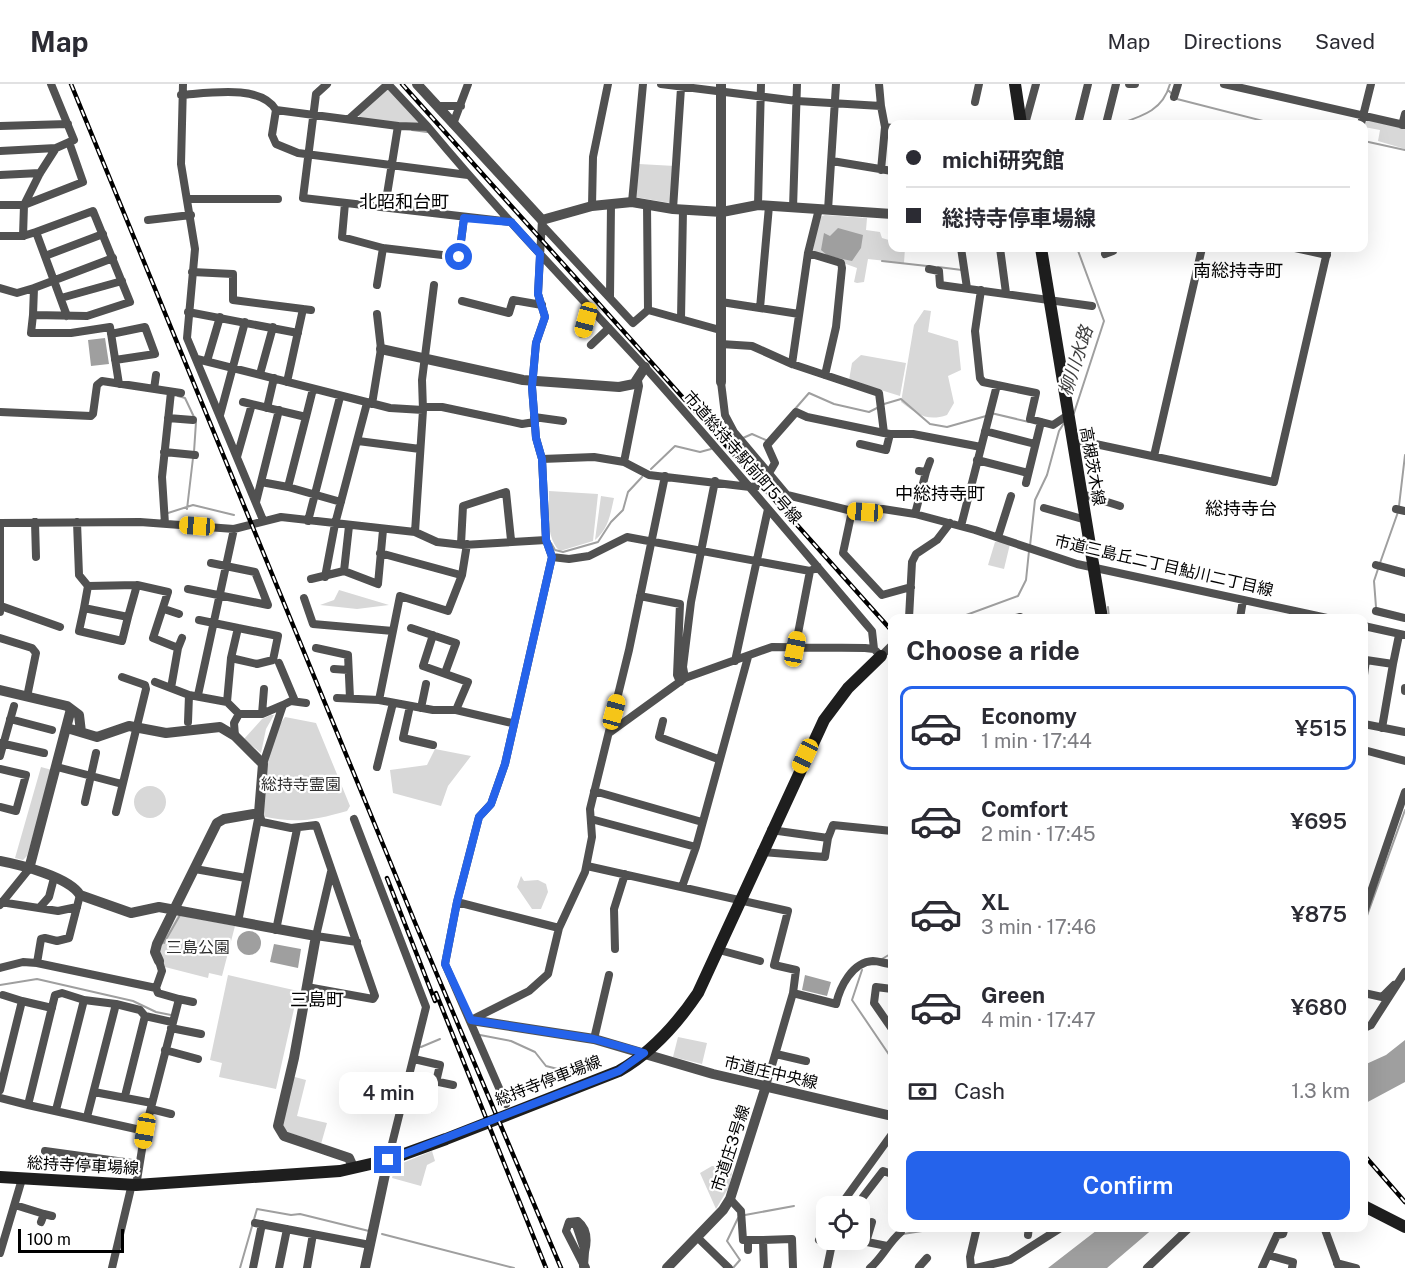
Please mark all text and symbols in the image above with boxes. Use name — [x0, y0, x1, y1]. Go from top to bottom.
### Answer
text: Map — [30, 25, 89, 58]
text: Map — [1108, 29, 1150, 54]
text: Directions — [1183, 29, 1282, 54]
text: Saved — [1315, 29, 1375, 54]
text: michi研究館 — [942, 147, 1064, 173]
district label: 北昭和台町 — [359, 191, 449, 212]
text: 総持寺停車場線 — [942, 205, 1096, 231]
route start — [445, 243, 472, 270]
district label: 南総持寺町 — [1193, 260, 1283, 281]
car — [573, 300, 599, 340]
water label: 柳川水路 — [1054, 321, 1097, 398]
street label: 市道総持寺駅前町5号線 — [680, 387, 806, 528]
street label: 高槻茨木線 — [1076, 425, 1109, 507]
district label: 中総持寺町 — [895, 483, 985, 504]
district label: 総持寺台 — [1205, 498, 1277, 519]
car — [846, 502, 884, 522]
car — [178, 516, 216, 536]
street label: 市道三島丘二丁目鮎川二丁目線 — [1053, 531, 1275, 600]
car — [783, 630, 807, 668]
text: Choose a ride — [906, 634, 1080, 666]
car — [601, 692, 627, 732]
icon: car — [909, 701, 963, 755]
text: Economy — [981, 703, 1077, 729]
text: ¥515 — [1295, 715, 1347, 741]
text: 1 min · 17:44 — [981, 729, 1092, 753]
car — [789, 736, 821, 776]
park label: 総持寺霊園 — [261, 775, 341, 794]
icon: car — [909, 794, 963, 848]
text: Comfort — [981, 796, 1068, 822]
text: ¥695 — [1290, 808, 1347, 834]
text: 2 min · 17:45 — [981, 822, 1096, 846]
icon: car — [909, 887, 963, 941]
text: XL — [981, 889, 1009, 915]
text: ¥875 — [1291, 901, 1347, 927]
text: 3 min · 17:46 — [981, 915, 1096, 939]
park label: 三島公園 — [166, 938, 230, 957]
icon: car — [909, 980, 963, 1034]
text: Green — [981, 982, 1045, 1008]
district label: 三島町 — [290, 989, 344, 1010]
text: ¥680 — [1291, 994, 1347, 1020]
text: 4 min · 17:47 — [981, 1008, 1096, 1032]
street label: 総持寺停車場線 — [492, 1052, 604, 1109]
street label: 市道庄中央線 — [722, 1052, 820, 1093]
callout: 4 min — [338, 1073, 438, 1115]
icon: cash — [906, 1075, 939, 1108]
text: Cash — [954, 1078, 1005, 1104]
text: 1.3 km — [1291, 1079, 1350, 1103]
text: 4 min — [362, 1081, 415, 1105]
street label: 市道庄3号線 — [708, 1102, 753, 1194]
car — [133, 1112, 157, 1150]
route end — [374, 1146, 401, 1173]
button: Confirm — [906, 1151, 1350, 1220]
street label: 総持寺停車場線 — [27, 1153, 139, 1178]
map controls — [816, 1196, 870, 1250]
button: locate — [816, 1196, 870, 1250]
scale bar — [18, 1226, 124, 1254]
text: 100 m — [27, 1230, 71, 1249]

